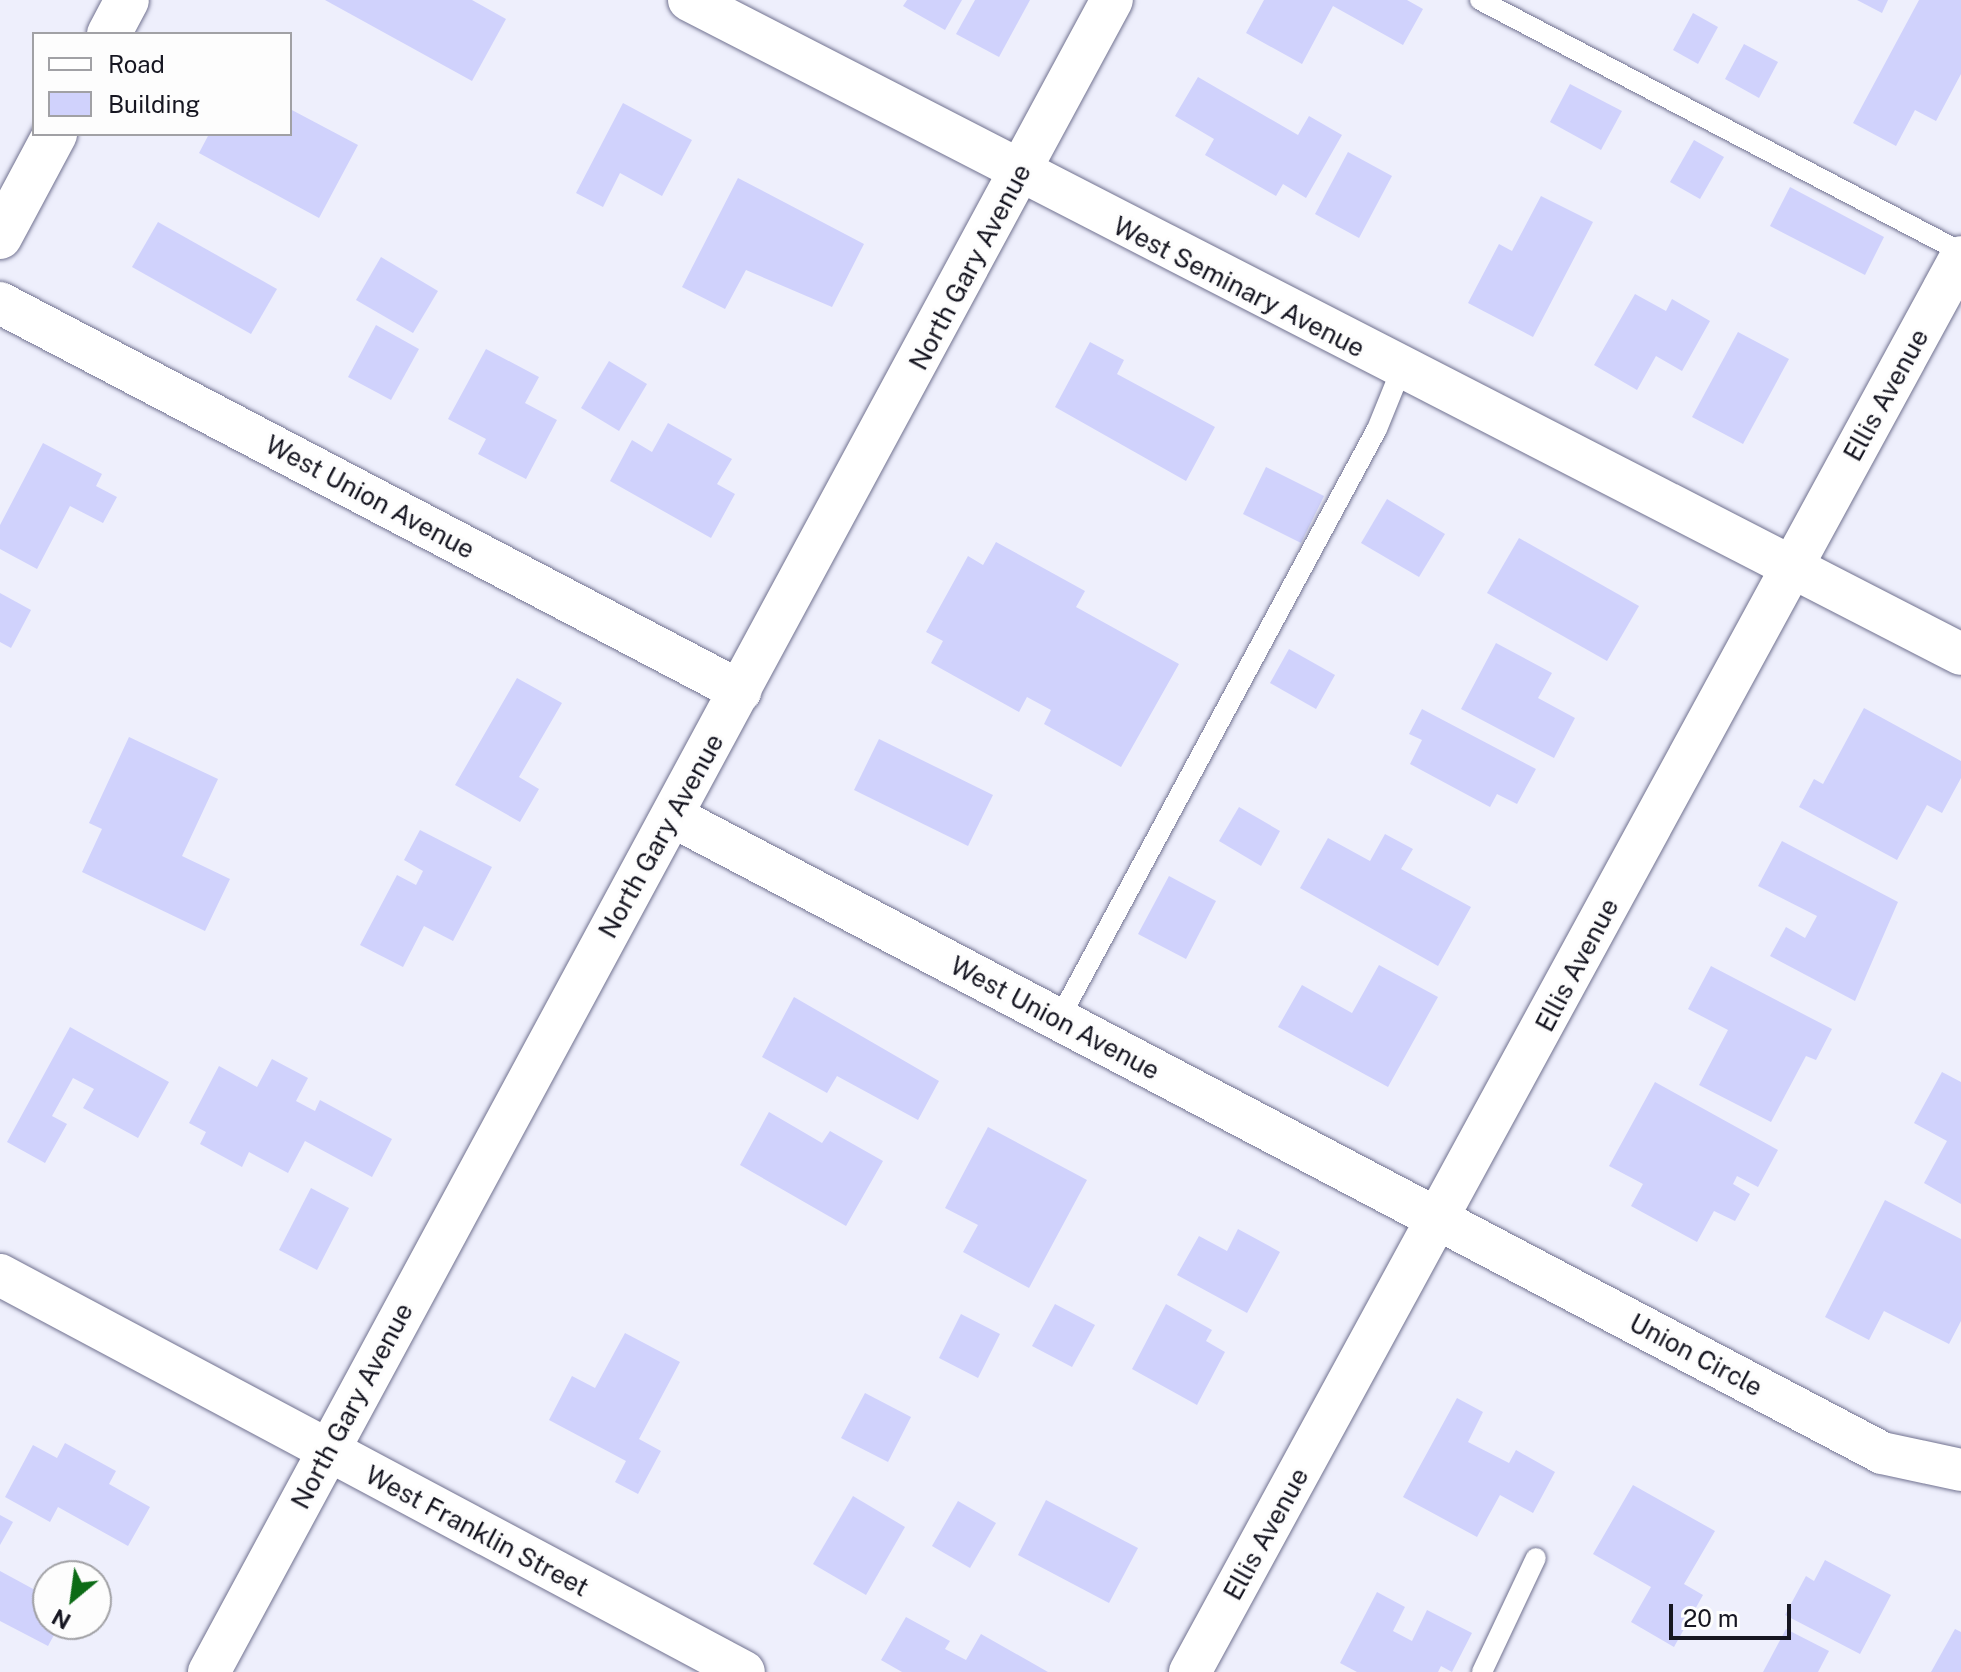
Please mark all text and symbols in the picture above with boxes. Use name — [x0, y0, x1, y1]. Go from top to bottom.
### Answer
legend — [32, 32, 292, 136]
text: Road — [108, 50, 165, 78]
text: Building — [108, 90, 200, 118]
street label: North Gary Avenue — [903, 159, 1037, 375]
street label: West Seminary Avenue — [1108, 210, 1370, 364]
street label: Ellis Avenue — [1837, 323, 1935, 467]
street label: West Union Avenue — [260, 429, 480, 565]
street label: North Gary Avenue — [592, 728, 730, 944]
street label: Ellis Avenue — [1529, 893, 1625, 1037]
street label: West Union Avenue — [945, 950, 1165, 1086]
street label: North Gary Avenue — [285, 1298, 419, 1514]
street label: Union Circle — [1624, 1307, 1768, 1403]
street label: West Franklin Street — [360, 1459, 594, 1603]
street label: Ellis Avenue — [1217, 1462, 1315, 1606]
north arrow — [32, 1560, 112, 1640]
scale bar — [1673, 1588, 1795, 1638]
text: N — [48, 1604, 75, 1635]
text: 20 m — [1683, 1604, 1739, 1632]

